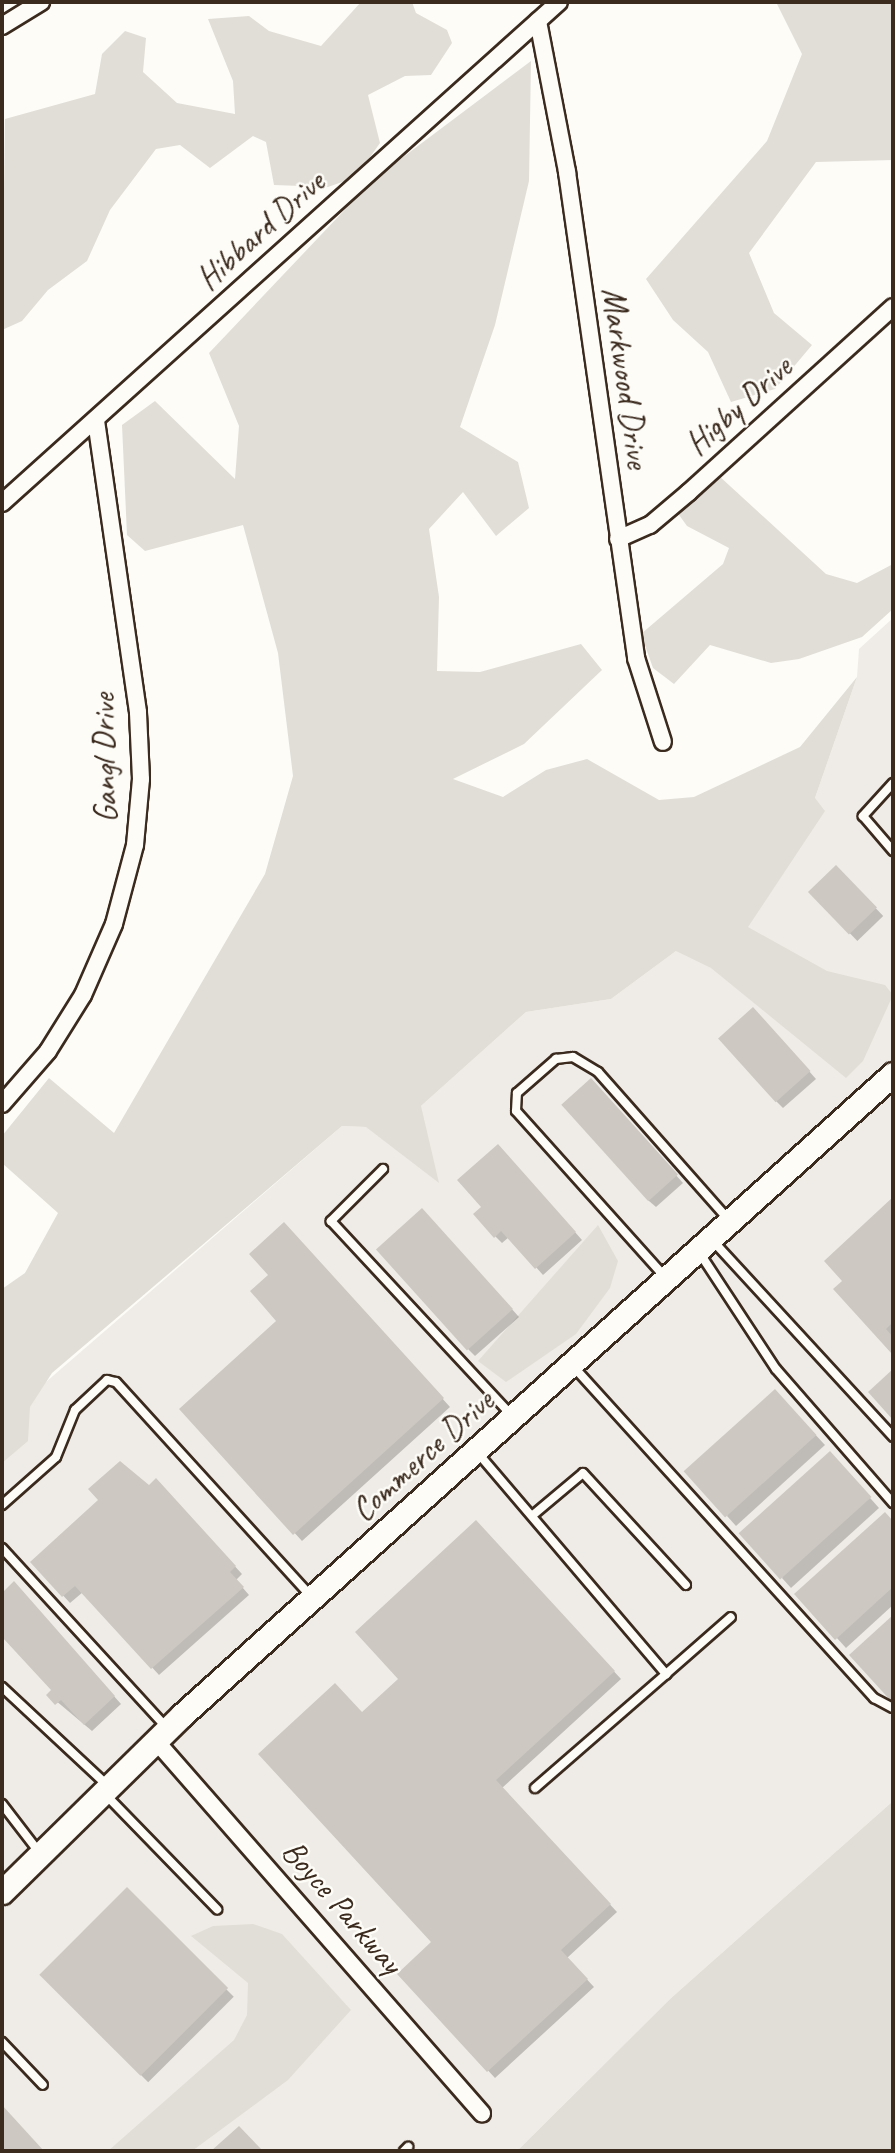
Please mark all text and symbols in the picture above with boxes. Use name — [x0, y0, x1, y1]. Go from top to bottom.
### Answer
street label: Hibbard Drive — [189, 163, 333, 299]
street label: Markwood Drive — [593, 285, 657, 471]
street label: Higby Drive — [678, 348, 800, 464]
street label: Gangl Drive — [84, 693, 126, 823]
street label: Commerce Drive — [344, 1382, 502, 1530]
street label: Boyce Parkway — [273, 1832, 411, 1982]

